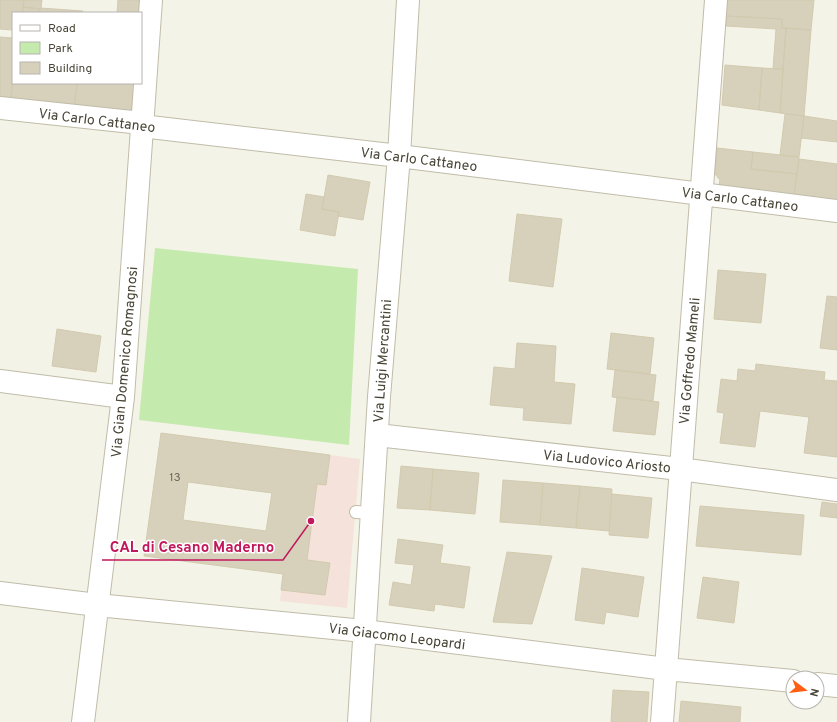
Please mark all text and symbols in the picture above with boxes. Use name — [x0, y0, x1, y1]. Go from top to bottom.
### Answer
legend — [12, 12, 142, 84]
text: Road — [48, 21, 76, 37]
text: Park — [48, 41, 73, 57]
text: Building — [48, 61, 92, 77]
street label: Via Carlo Cattaneo — [37, 106, 156, 137]
street label: Via Carlo Cattaneo — [359, 145, 478, 176]
street label: Via Carlo Cattaneo — [680, 185, 799, 216]
street label: Via Gian Domenico Romagnosi — [109, 266, 142, 458]
street label: Via Goffredo Mameli — [676, 297, 705, 425]
street label: Via Luigi Mercantini — [371, 299, 396, 423]
street label: Via Ludovico Ariosto — [542, 447, 672, 478]
house number: 13 — [169, 470, 181, 486]
callout: CAL di Cesano Maderno — [102, 533, 283, 560]
text: CAL di Cesano Maderno — [110, 539, 274, 558]
street label: Via Giacomo Leopardi — [327, 621, 466, 654]
north arrow — [785, 670, 825, 710]
text: N — [806, 687, 821, 698]

